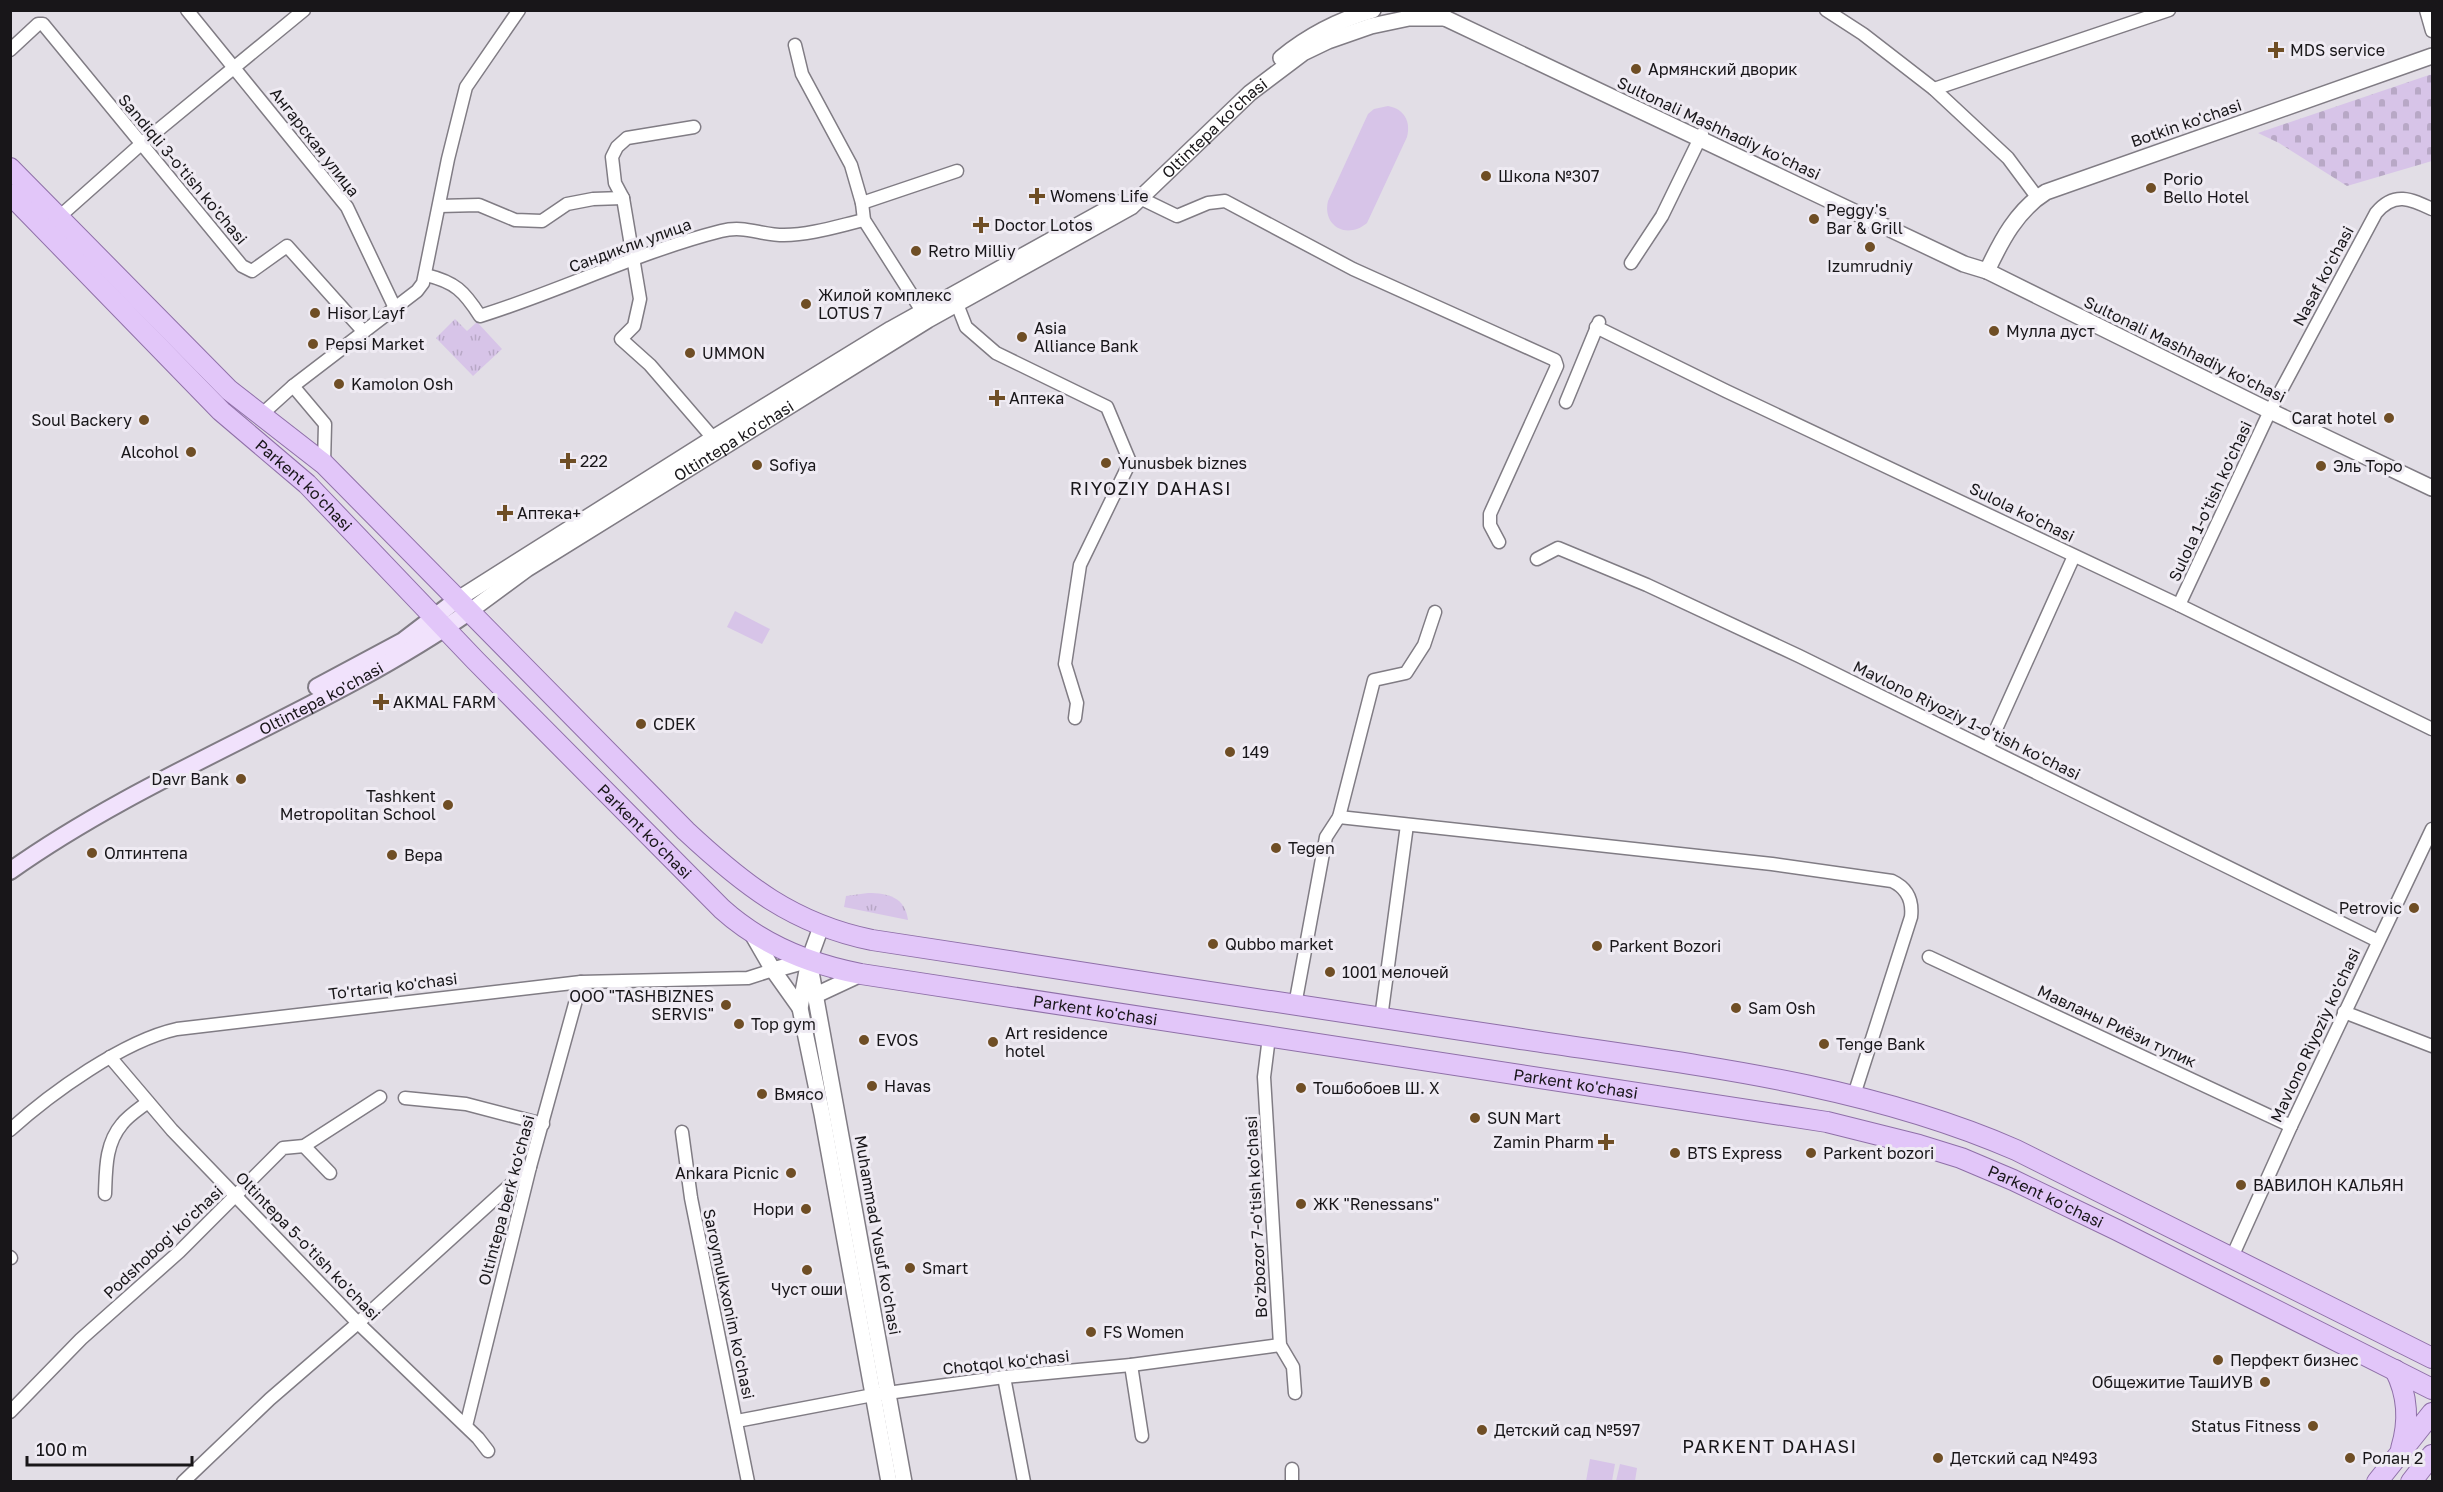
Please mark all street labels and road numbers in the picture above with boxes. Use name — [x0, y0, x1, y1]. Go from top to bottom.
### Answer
street label: Sultonali Mashhadiy ko'chasi — [1614, 72, 1824, 184]
street label: Oltintepa ko'chasi — [1157, 74, 1271, 182]
street label: Ангарская улица — [266, 83, 364, 201]
street label: Sandiqli 3-o'tish ko'chasi — [114, 90, 252, 248]
street label: Botkin ko'chasi — [2128, 95, 2244, 151]
street label: Сандикли улица — [566, 214, 694, 276]
street label: Nasaf ko'chasi — [2288, 223, 2358, 329]
street label: Sultonali Mashhadiy ko'chasi — [2081, 291, 2289, 407]
street label: Oltintepa ko'chasi — [670, 396, 797, 485]
street label: Sulola 1-o'tish ko'chasi — [2164, 418, 2256, 584]
street label: Parkent ko'chasi — [251, 435, 357, 535]
street label: Sulola ko'chasi — [1966, 478, 2078, 546]
street label: Mavlono Riyoziy 1-o'tish ko'chasi — [1850, 656, 2084, 784]
street label: Oltintepa ko'chasi — [256, 657, 387, 739]
street label: Parkent ko'chasi — [594, 780, 696, 883]
street label: Mavlono Riyoziy ko'chasi — [2266, 945, 2364, 1125]
street label: To'rtariq ko'chasi — [327, 968, 459, 1004]
street label: Мавланы Риёзи тупик — [2034, 980, 2200, 1072]
street label: Parkent ko'chasi — [1032, 991, 1159, 1029]
street label: Parkent ko'chasi — [1512, 1064, 1639, 1103]
street label: Oltintepa berk ko'chasi — [474, 1112, 538, 1288]
street label: Bo'zbozor 7-o'tish ko'chasi — [1241, 1115, 1271, 1319]
street label: Muhammad Yusuf ko'chasi — [851, 1134, 905, 1336]
street label: Parkent ko'chasi — [1985, 1161, 2107, 1232]
street label: Oltintepa 5-o'tish ko'chasi — [232, 1167, 384, 1325]
street label: Podshobog' ko'chasi — [99, 1181, 227, 1303]
street label: Saroymulkxonim ko'chasi — [699, 1207, 759, 1401]
street label: Chotqol koʻchasi — [942, 1345, 1070, 1379]

